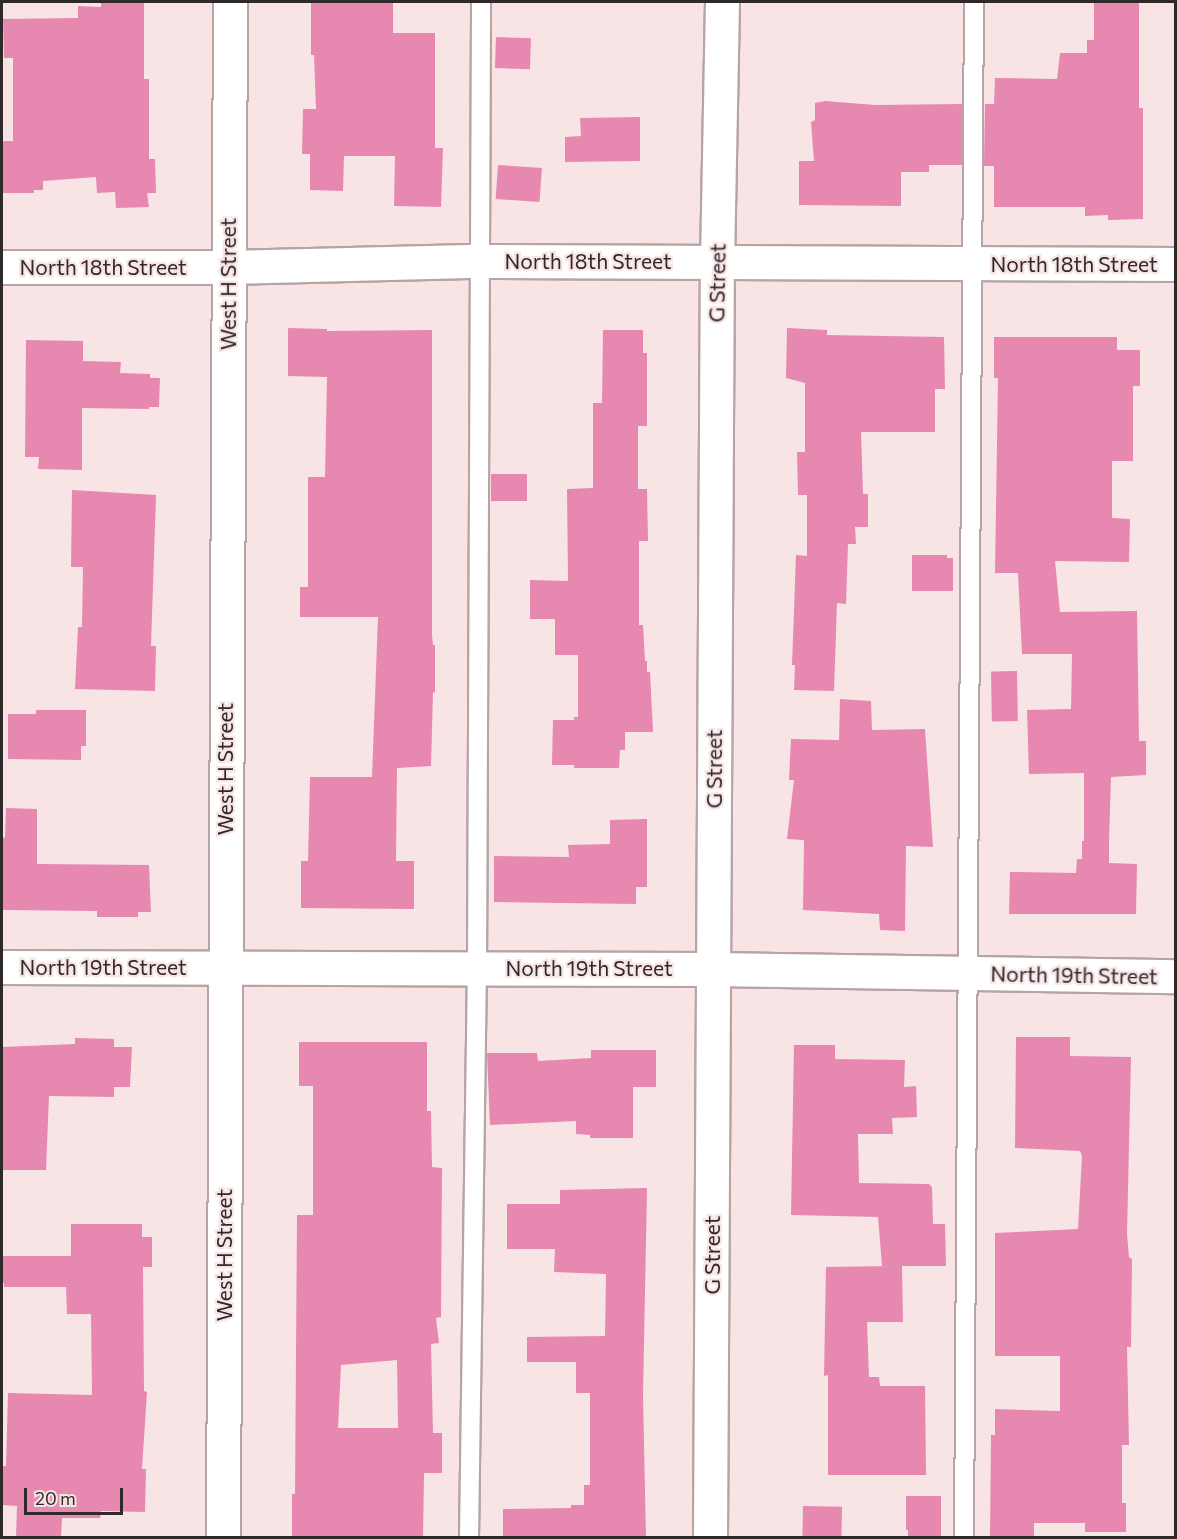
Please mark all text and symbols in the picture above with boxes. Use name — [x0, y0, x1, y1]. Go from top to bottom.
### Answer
street label: West H Street — [215, 218, 241, 350]
street label: G Street — [704, 243, 730, 323]
street label: North 18th Street — [504, 248, 672, 274]
street label: North 18th Street — [990, 251, 1158, 277]
street label: North 18th Street — [19, 254, 187, 280]
street label: West H Street — [212, 703, 238, 835]
street label: G Street — [701, 730, 727, 808]
street label: North 19th Street — [19, 954, 187, 980]
street label: North 19th Street — [505, 955, 673, 981]
street label: North 19th Street — [990, 961, 1158, 989]
street label: West H Street — [211, 1189, 237, 1321]
street label: G Street — [699, 1216, 725, 1294]
scale bar — [27, 1476, 126, 1514]
text: 20 m — [35, 1487, 76, 1509]

